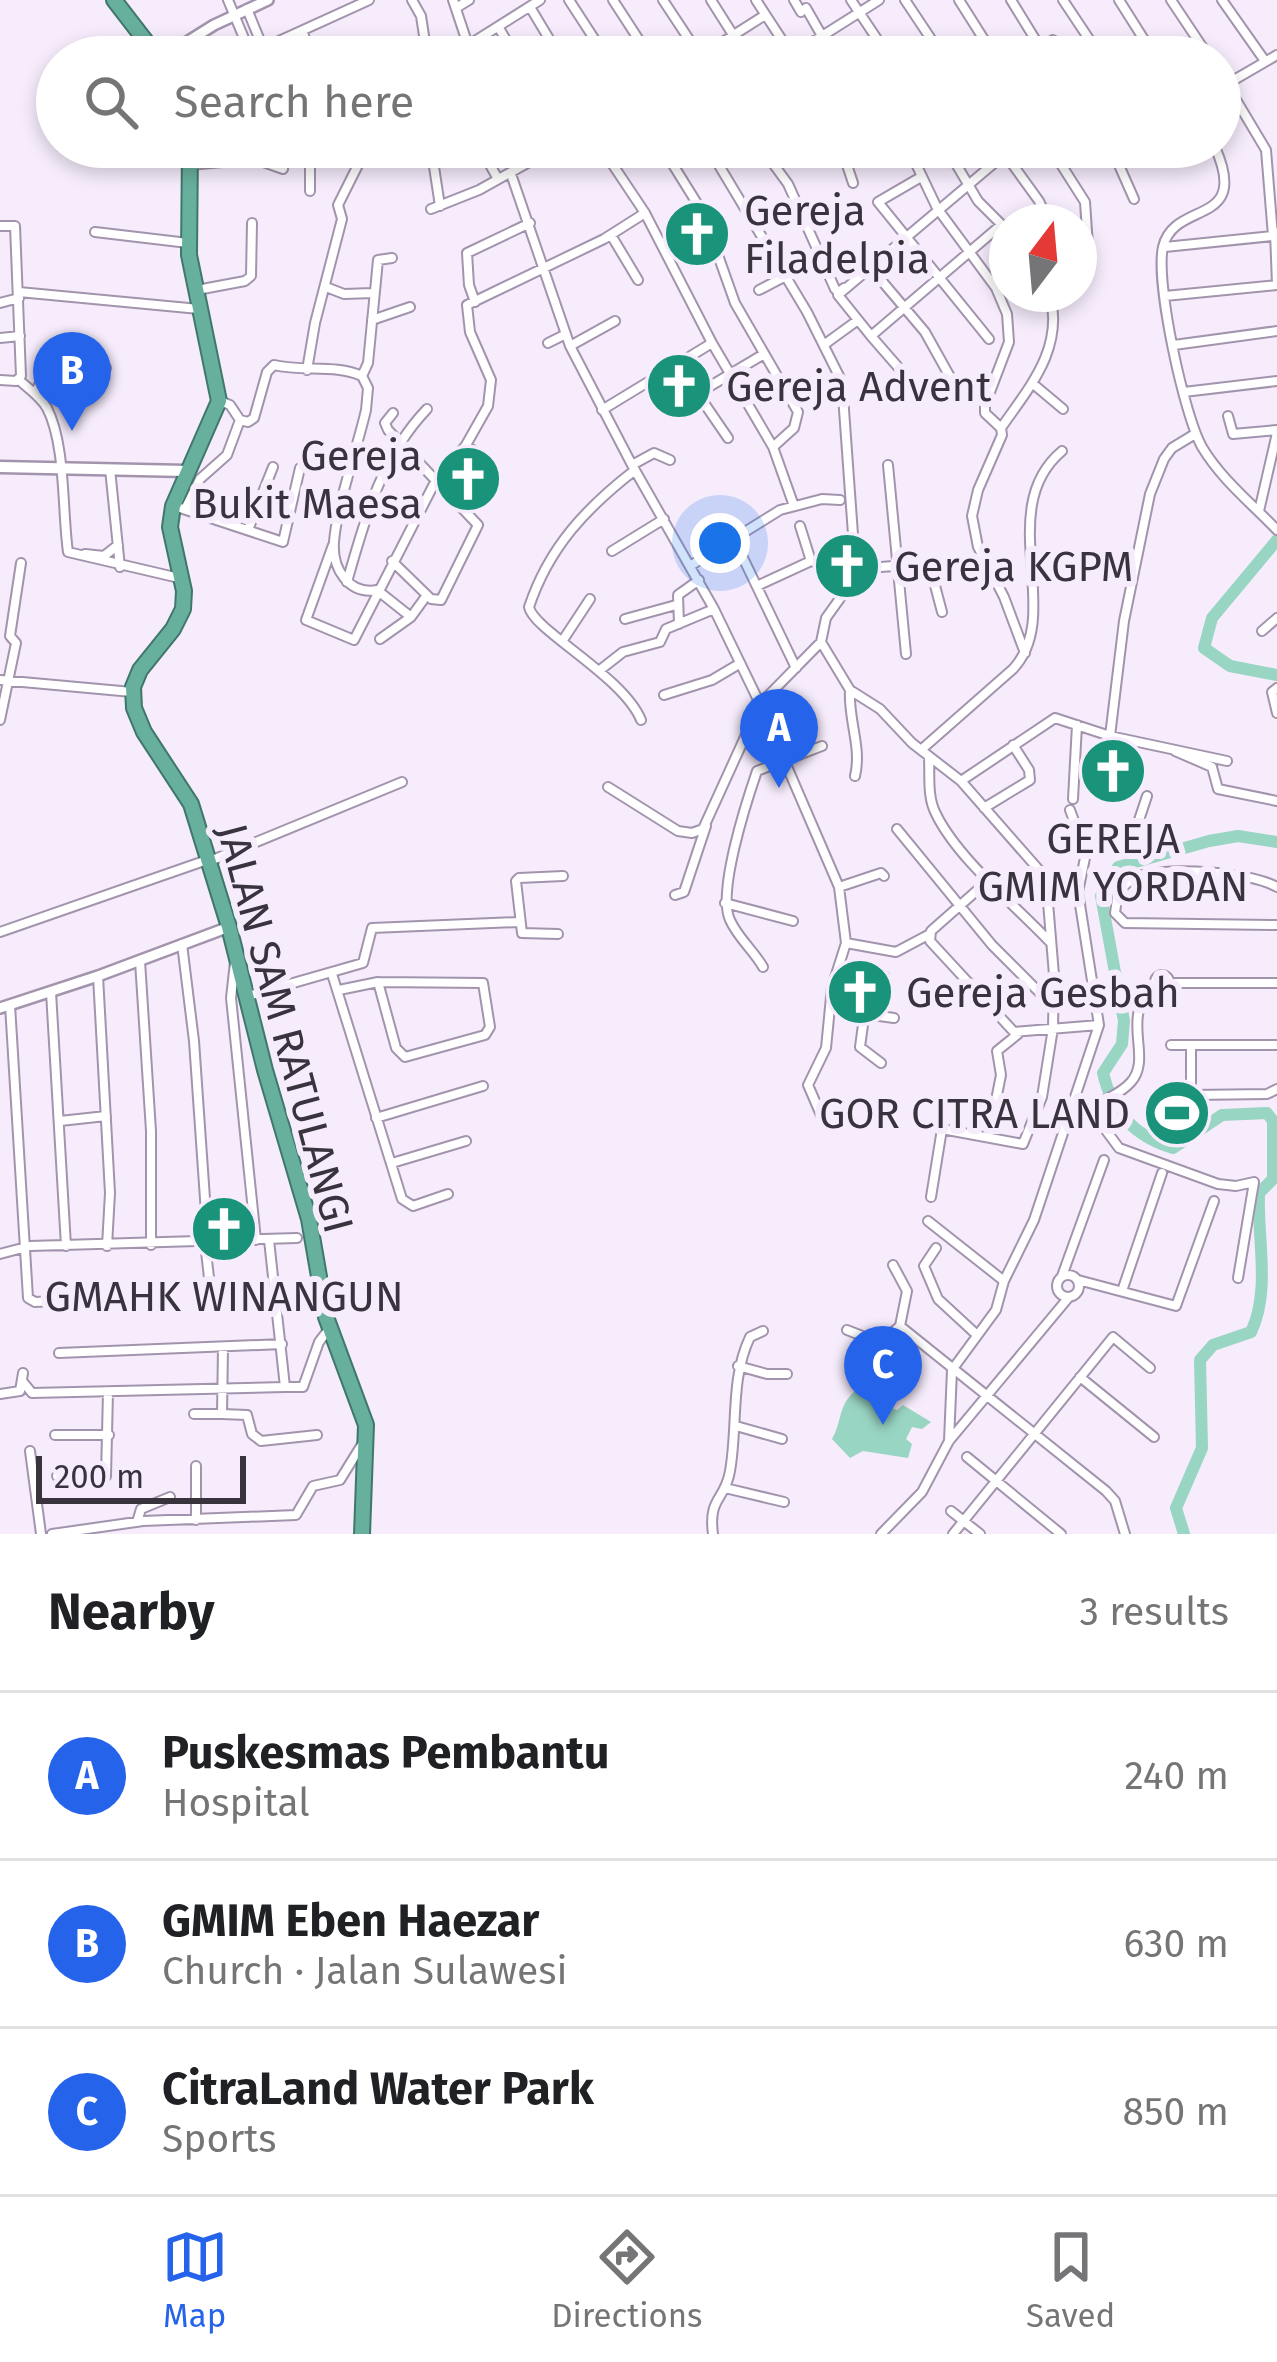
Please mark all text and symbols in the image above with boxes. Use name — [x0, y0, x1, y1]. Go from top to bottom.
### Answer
search box — [36, 36, 1241, 168]
icon: search — [78, 69, 144, 135]
text: Search here — [174, 75, 414, 129]
place label: Gereja Filadelpia — [744, 186, 930, 284]
church icon: Gereja Filadelpia — [662, 199, 732, 269]
north arrow — [989, 204, 1097, 312]
pin: B — [33, 332, 111, 431]
church icon: Gereja Advent — [644, 351, 714, 421]
place label: Gereja Advent — [726, 362, 992, 412]
place label: Gereja Bukit Maesa — [192, 431, 422, 529]
church icon: Gereja Bukit Maesa — [433, 444, 503, 514]
your location — [690, 513, 750, 573]
church icon: Gereja KGPM — [812, 531, 882, 601]
place label: Gereja KGPM — [894, 542, 1133, 592]
pin: A — [740, 689, 818, 788]
church icon: GEREJA GMIM YORDAN — [1078, 736, 1148, 806]
place label: GEREJA GMIM YORDAN — [977, 814, 1249, 912]
street label: JALAN SAM RATULANGI — [206, 818, 364, 1238]
church icon: Gereja Gesbah — [825, 957, 895, 1027]
place label: Gereja Gesbah — [906, 968, 1180, 1018]
sports icon: GOR CITRA LAND — [1142, 1078, 1212, 1148]
place label: GOR CITRA LAND — [819, 1089, 1130, 1139]
church icon: GMAHK WINANGUN — [189, 1194, 259, 1264]
place label: GMAHK WINANGUN — [44, 1272, 404, 1322]
pin: C — [844, 1326, 922, 1425]
scale bar — [36, 1450, 246, 1503]
text: 200 m — [54, 1457, 144, 1497]
text: Nearby — [48, 1581, 214, 1643]
text: 3 results — [1079, 1589, 1229, 1635]
text: Puskesmas Pembantu — [162, 1726, 609, 1780]
text: A — [75, 1753, 99, 1799]
text: 240 m — [1124, 1753, 1229, 1799]
text: Hospital — [162, 1780, 310, 1826]
text: GMIM Eben Haezar — [162, 1894, 539, 1948]
text: B — [75, 1921, 99, 1967]
text: 630 m — [1124, 1921, 1229, 1967]
text: Church · Jalan Sulawesi — [162, 1948, 567, 1994]
text: CitraLand Water Park — [162, 2062, 594, 2116]
text: C — [76, 2089, 98, 2135]
text: 850 m — [1122, 2089, 1229, 2135]
text: Sports — [162, 2116, 277, 2162]
tab: Map — [162, 2224, 228, 2336]
tab: Directions — [551, 2224, 703, 2336]
tab: Saved — [1026, 2224, 1115, 2336]

